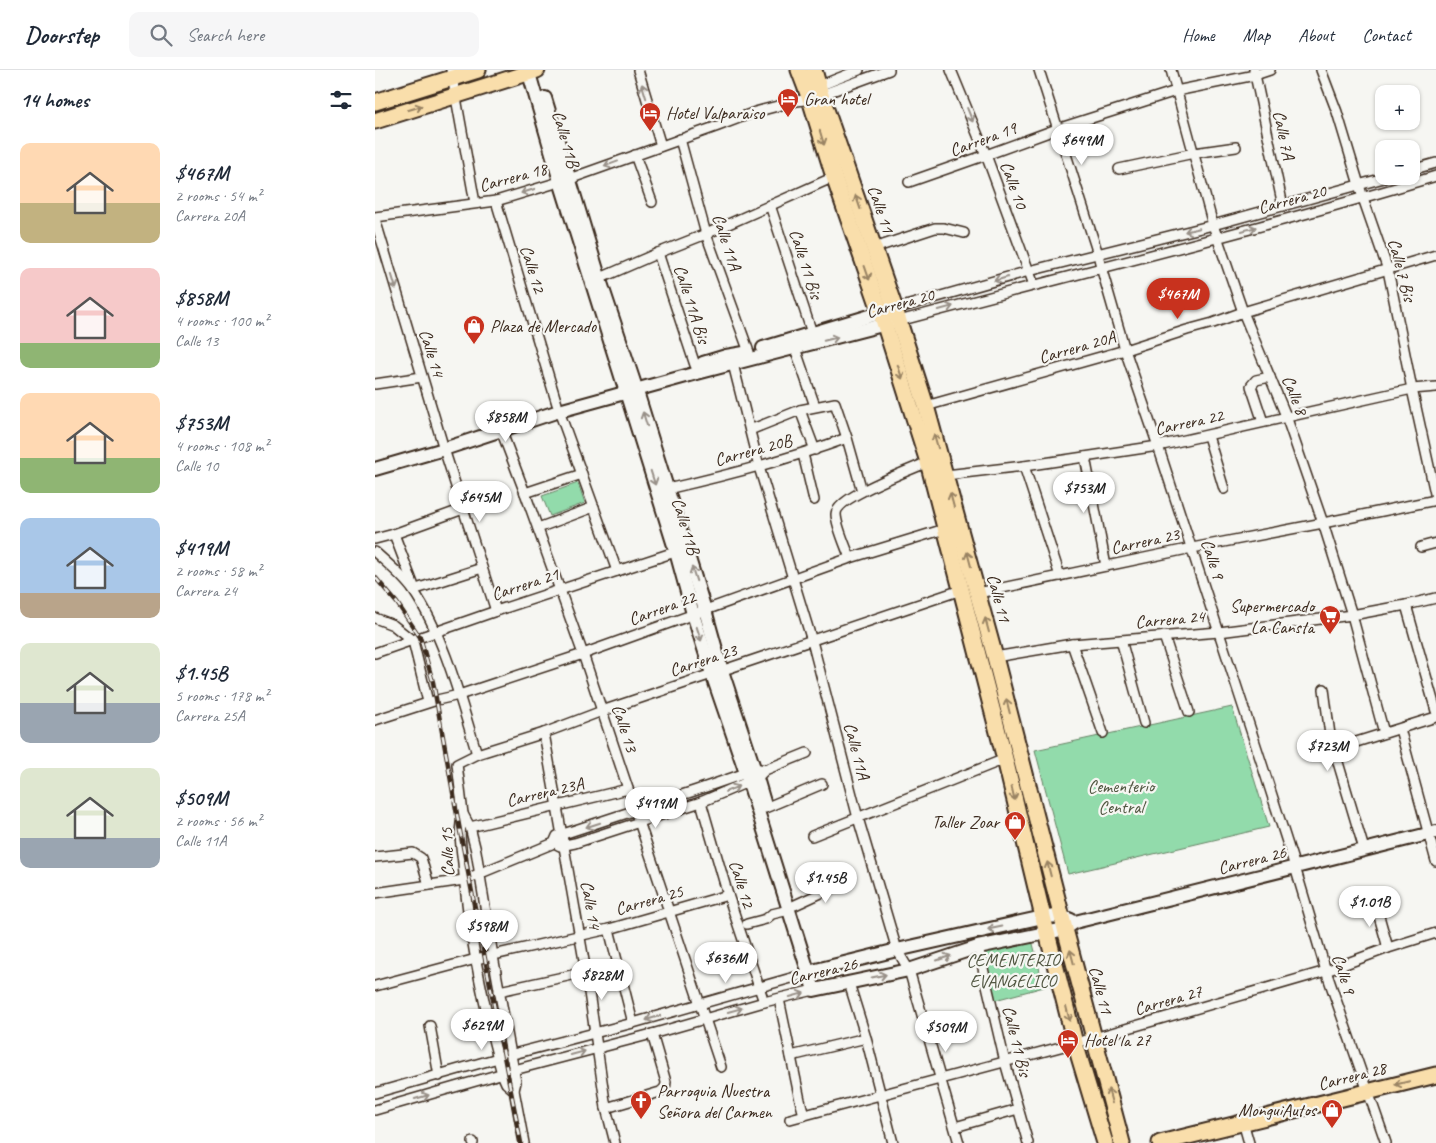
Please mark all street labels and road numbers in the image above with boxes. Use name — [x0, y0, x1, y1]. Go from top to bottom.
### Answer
street label: Calle 11B — [547, 108, 585, 172]
street label: Calle 7A — [1268, 108, 1300, 163]
street label: Carrera 19 — [947, 116, 1021, 161]
street label: Carrera 18 — [477, 157, 551, 197]
street label: Calle 10 — [995, 158, 1033, 213]
street label: Carrera 20 — [1256, 179, 1330, 219]
street label: Calle 11 — [863, 182, 900, 237]
street label: Calle 11A — [708, 211, 747, 274]
street label: Calle 11 Bis — [784, 226, 828, 304]
street label: Calle 7 Bis — [1383, 236, 1421, 306]
street label: Calle 12 — [515, 242, 551, 297]
street label: Calle 11A Bis — [669, 262, 716, 348]
street label: Carrera 20 — [864, 283, 938, 323]
street label: Carrera 20A — [1036, 325, 1119, 368]
street label: Calle 14 — [414, 326, 450, 381]
street label: Calle 8 — [1277, 372, 1314, 420]
street label: Carrera 22 — [1153, 404, 1227, 440]
street label: Carrera 20B — [712, 429, 796, 471]
street label: Calle 11B — [667, 495, 706, 559]
street label: Carrera 23 — [1109, 523, 1183, 559]
street label: Calle 9 — [1196, 536, 1230, 584]
street label: Carrera 21 — [489, 563, 562, 605]
street label: Calle 11 — [982, 572, 1016, 625]
street label: Carrera 22 — [626, 585, 700, 630]
street label: Carrera 24 — [1134, 605, 1208, 633]
street label: Carrera 23 — [667, 638, 741, 681]
street label: Calle 13 — [607, 701, 644, 756]
street label: Calle 11A — [839, 720, 875, 783]
street label: Carrera 23A — [504, 772, 587, 812]
street label: Calle 15 — [435, 826, 459, 877]
street label: Carrera 26 — [1216, 841, 1289, 879]
street label: Calle 12 — [724, 857, 760, 912]
street label: Calle 14 — [576, 879, 606, 933]
street label: Carrera 25 — [613, 880, 686, 920]
street label: Calle 9 — [1327, 951, 1361, 999]
street label: Carrera 26 — [787, 952, 860, 990]
street label: Calle 11 — [1084, 964, 1118, 1017]
street label: Carrera 27 — [1132, 980, 1205, 1020]
street label: Calle 11 Bis — [998, 1003, 1037, 1081]
street label: Carrera 28 — [1316, 1056, 1390, 1095]

